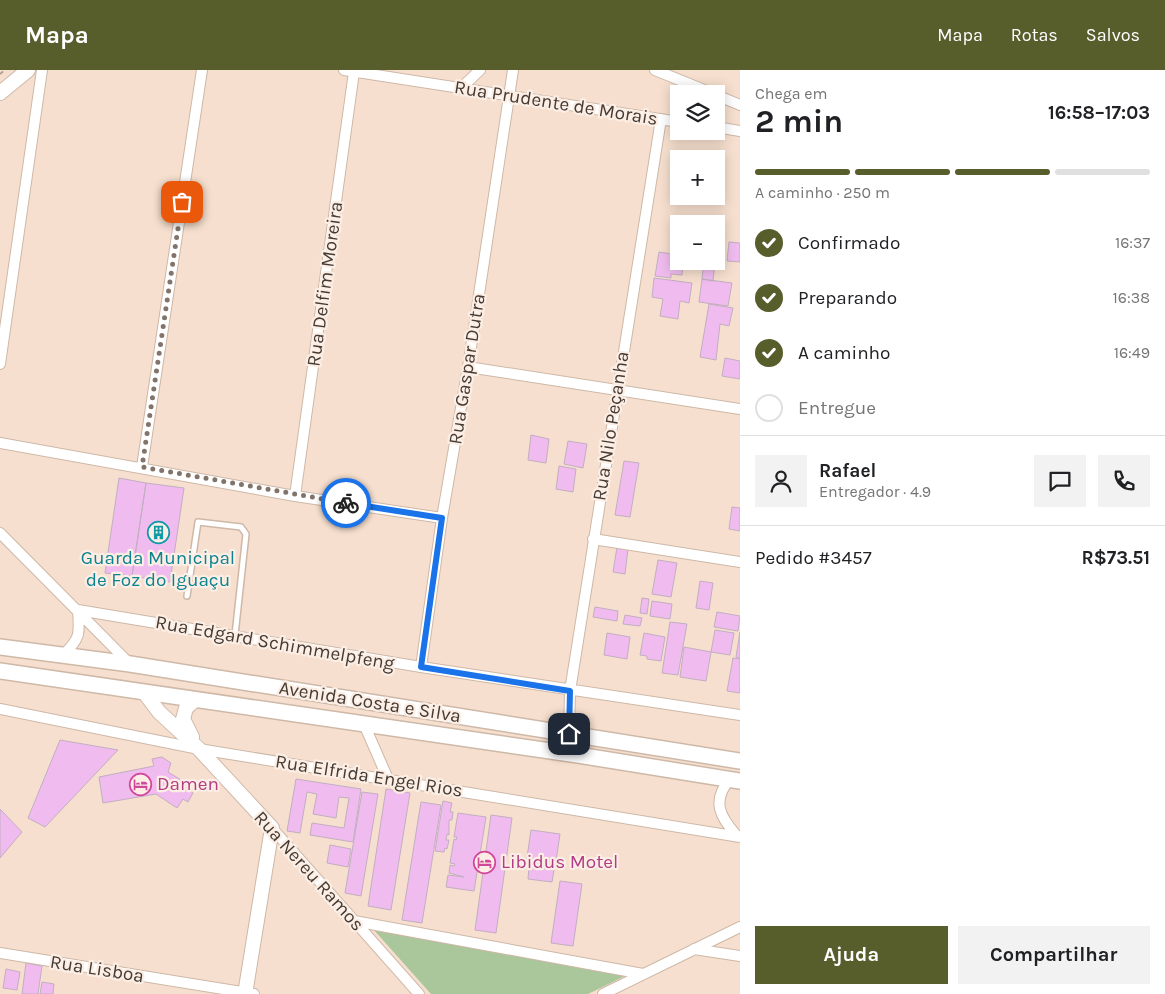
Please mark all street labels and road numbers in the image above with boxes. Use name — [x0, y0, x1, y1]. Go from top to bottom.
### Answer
street label: Rua Prudente de Morais — [453, 76, 659, 130]
street label: Rua Delfim Moreira — [303, 200, 347, 368]
street label: Rua Gaspar Dutra — [444, 292, 490, 446]
street label: Rua Nilo Peçanha — [588, 350, 634, 502]
street label: Rua Edgard Schimmelpfeng — [154, 611, 397, 675]
street label: Avenida Costa e Silva — [277, 677, 463, 727]
street label: Rua Elfrida Engel Rios — [274, 750, 464, 802]
street label: Rua Nereu Ramos — [249, 807, 369, 935]
street label: Rua Lisboa — [48, 951, 146, 987]

